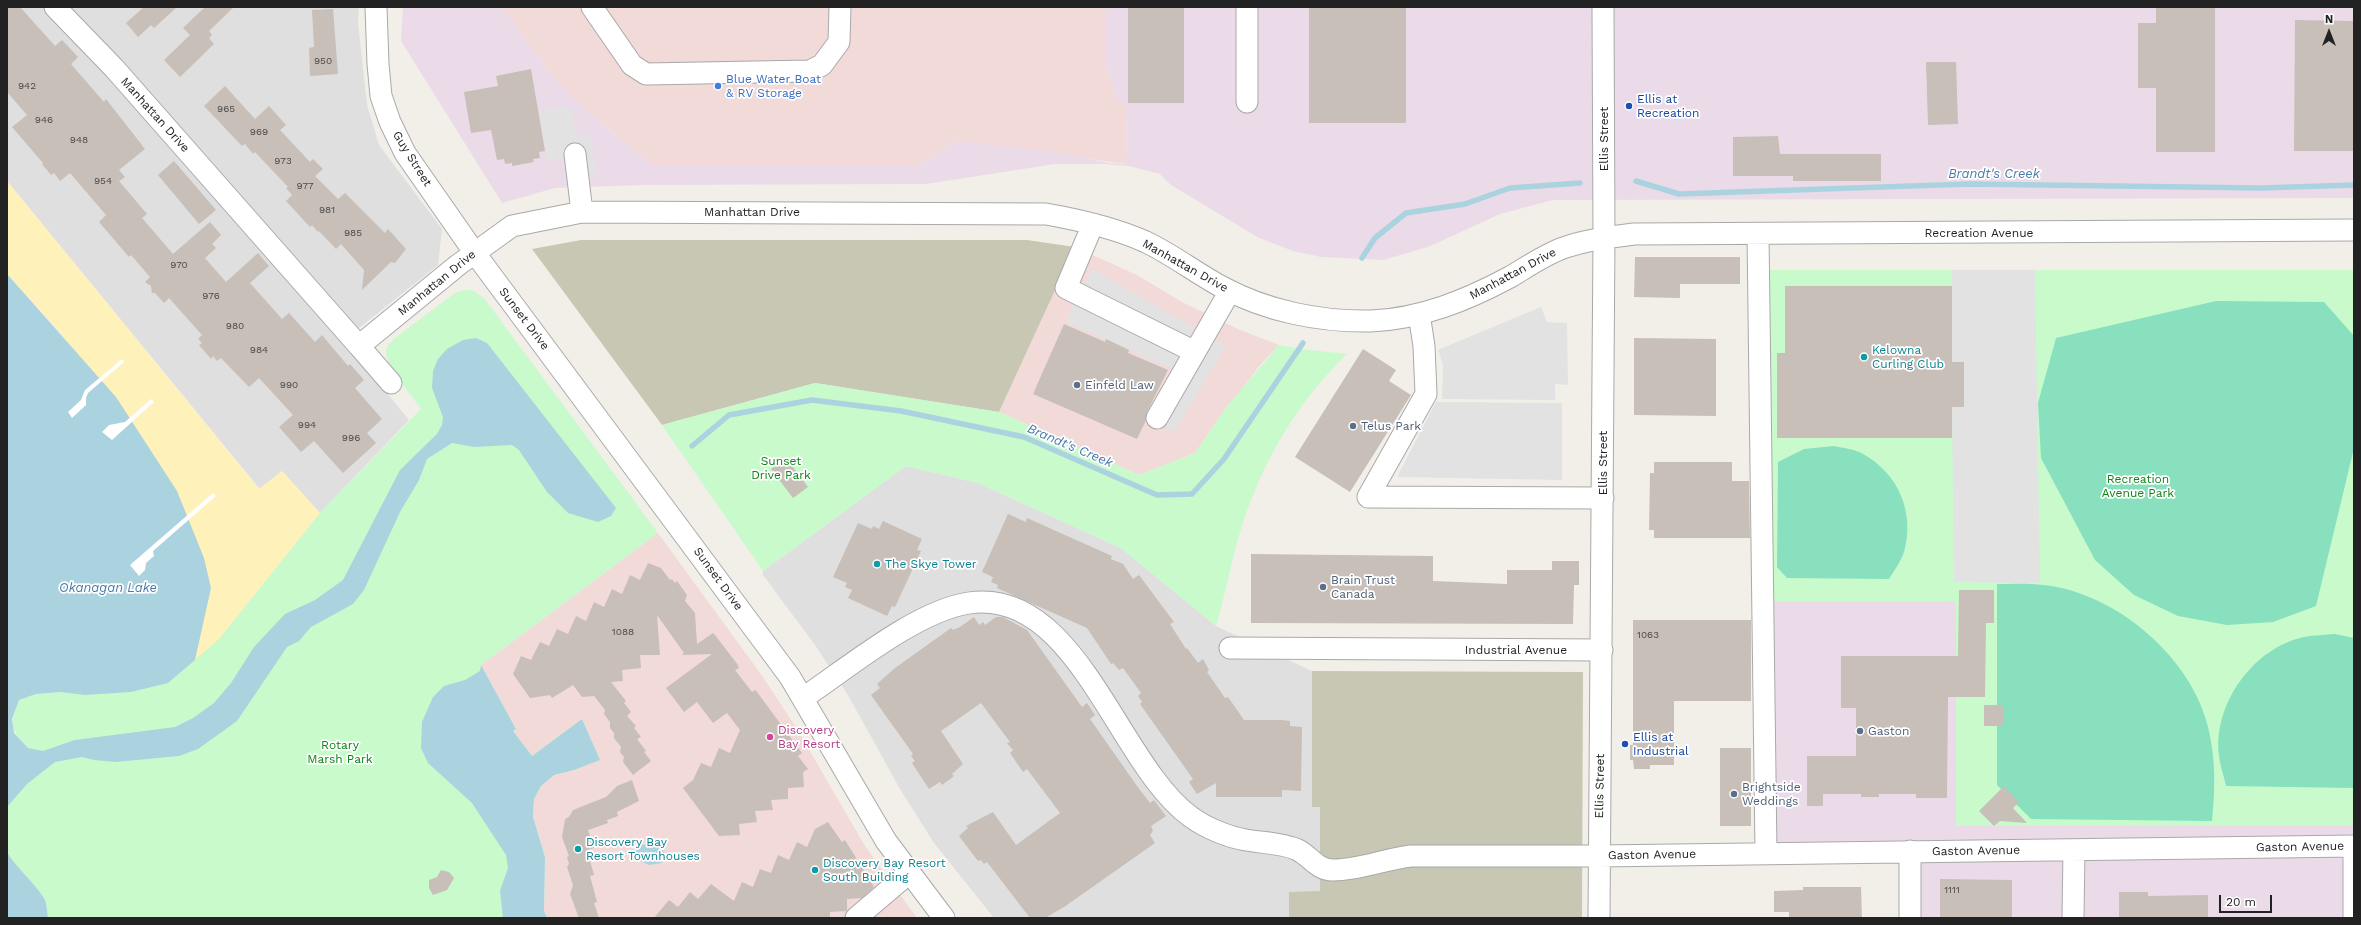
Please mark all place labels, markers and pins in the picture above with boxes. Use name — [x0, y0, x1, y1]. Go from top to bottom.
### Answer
place label: Blue Water Boat & RV Storage — [726, 72, 821, 100]
marker: Blue Water Boat & RV Storage — [713, 81, 723, 91]
place label: Ellis at Recreation — [1637, 92, 1699, 120]
marker: Ellis at Recreation — [1624, 101, 1634, 111]
place label: Kelowna Curling Club — [1872, 343, 1944, 371]
marker: Kelowna Curling Club — [1859, 352, 1869, 362]
place label: Einfeld Law — [1085, 378, 1154, 392]
marker: Einfeld Law — [1072, 380, 1082, 390]
place label: Telus Park — [1361, 419, 1421, 433]
marker: Telus Park — [1348, 421, 1358, 431]
place label: The Skye Tower — [885, 557, 977, 571]
marker: The Skye Tower — [872, 559, 882, 569]
place label: Brain Trust Canada — [1331, 573, 1395, 601]
marker: Brain Trust Canada — [1318, 582, 1328, 592]
place label: Discovery Bay Resort — [778, 723, 840, 751]
place label: Gaston — [1868, 724, 1909, 738]
marker: Gaston — [1855, 726, 1865, 736]
place label: Ellis at Industrial — [1633, 730, 1689, 758]
marker: Discovery Bay Resort — [765, 732, 775, 742]
marker: Ellis at Industrial — [1620, 739, 1630, 749]
place label: Brightside Weddings — [1742, 780, 1801, 808]
marker: Brightside Weddings — [1729, 789, 1739, 799]
place label: Discovery Bay Resort Townhouses — [586, 835, 700, 863]
marker: Discovery Bay Resort Townhouses — [573, 844, 583, 854]
place label: Discovery Bay Resort South Building — [823, 856, 946, 884]
marker: Discovery Bay Resort South Building — [810, 865, 820, 875]

